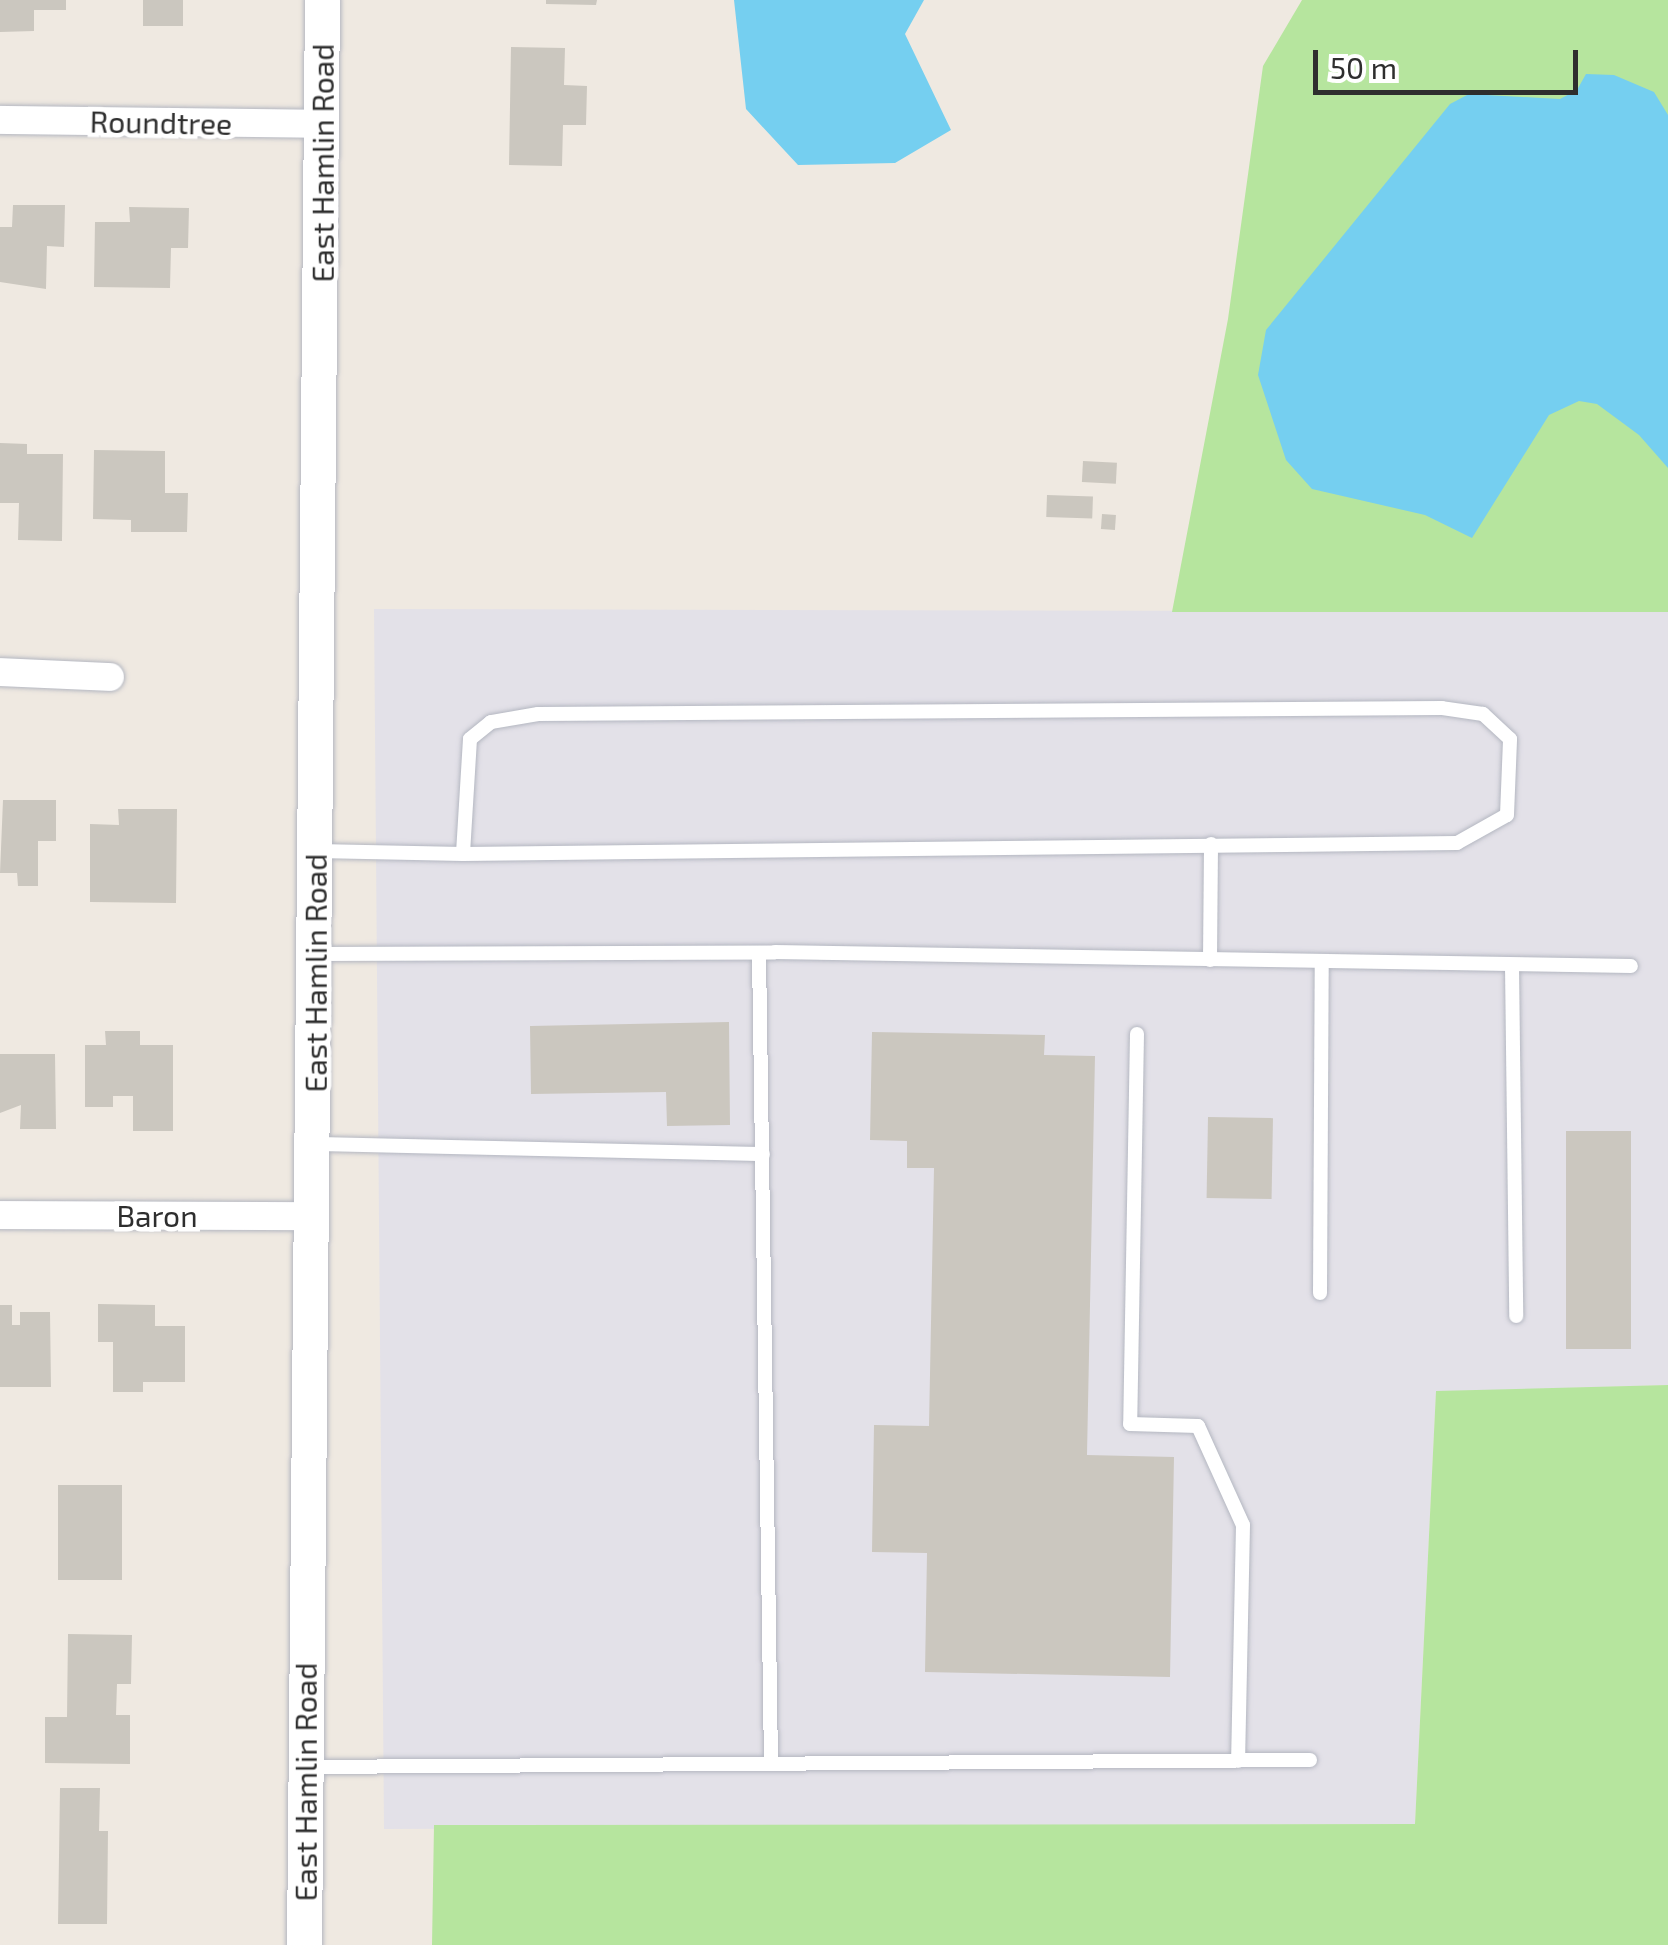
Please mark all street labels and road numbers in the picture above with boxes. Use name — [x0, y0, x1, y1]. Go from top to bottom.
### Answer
street label: East Hamlin Road — [304, 44, 340, 282]
street label: Roundtree — [89, 103, 233, 141]
street label: East Hamlin Road — [297, 854, 333, 1092]
street label: Baron — [116, 1197, 198, 1233]
street label: East Hamlin Road — [287, 1663, 323, 1901]

